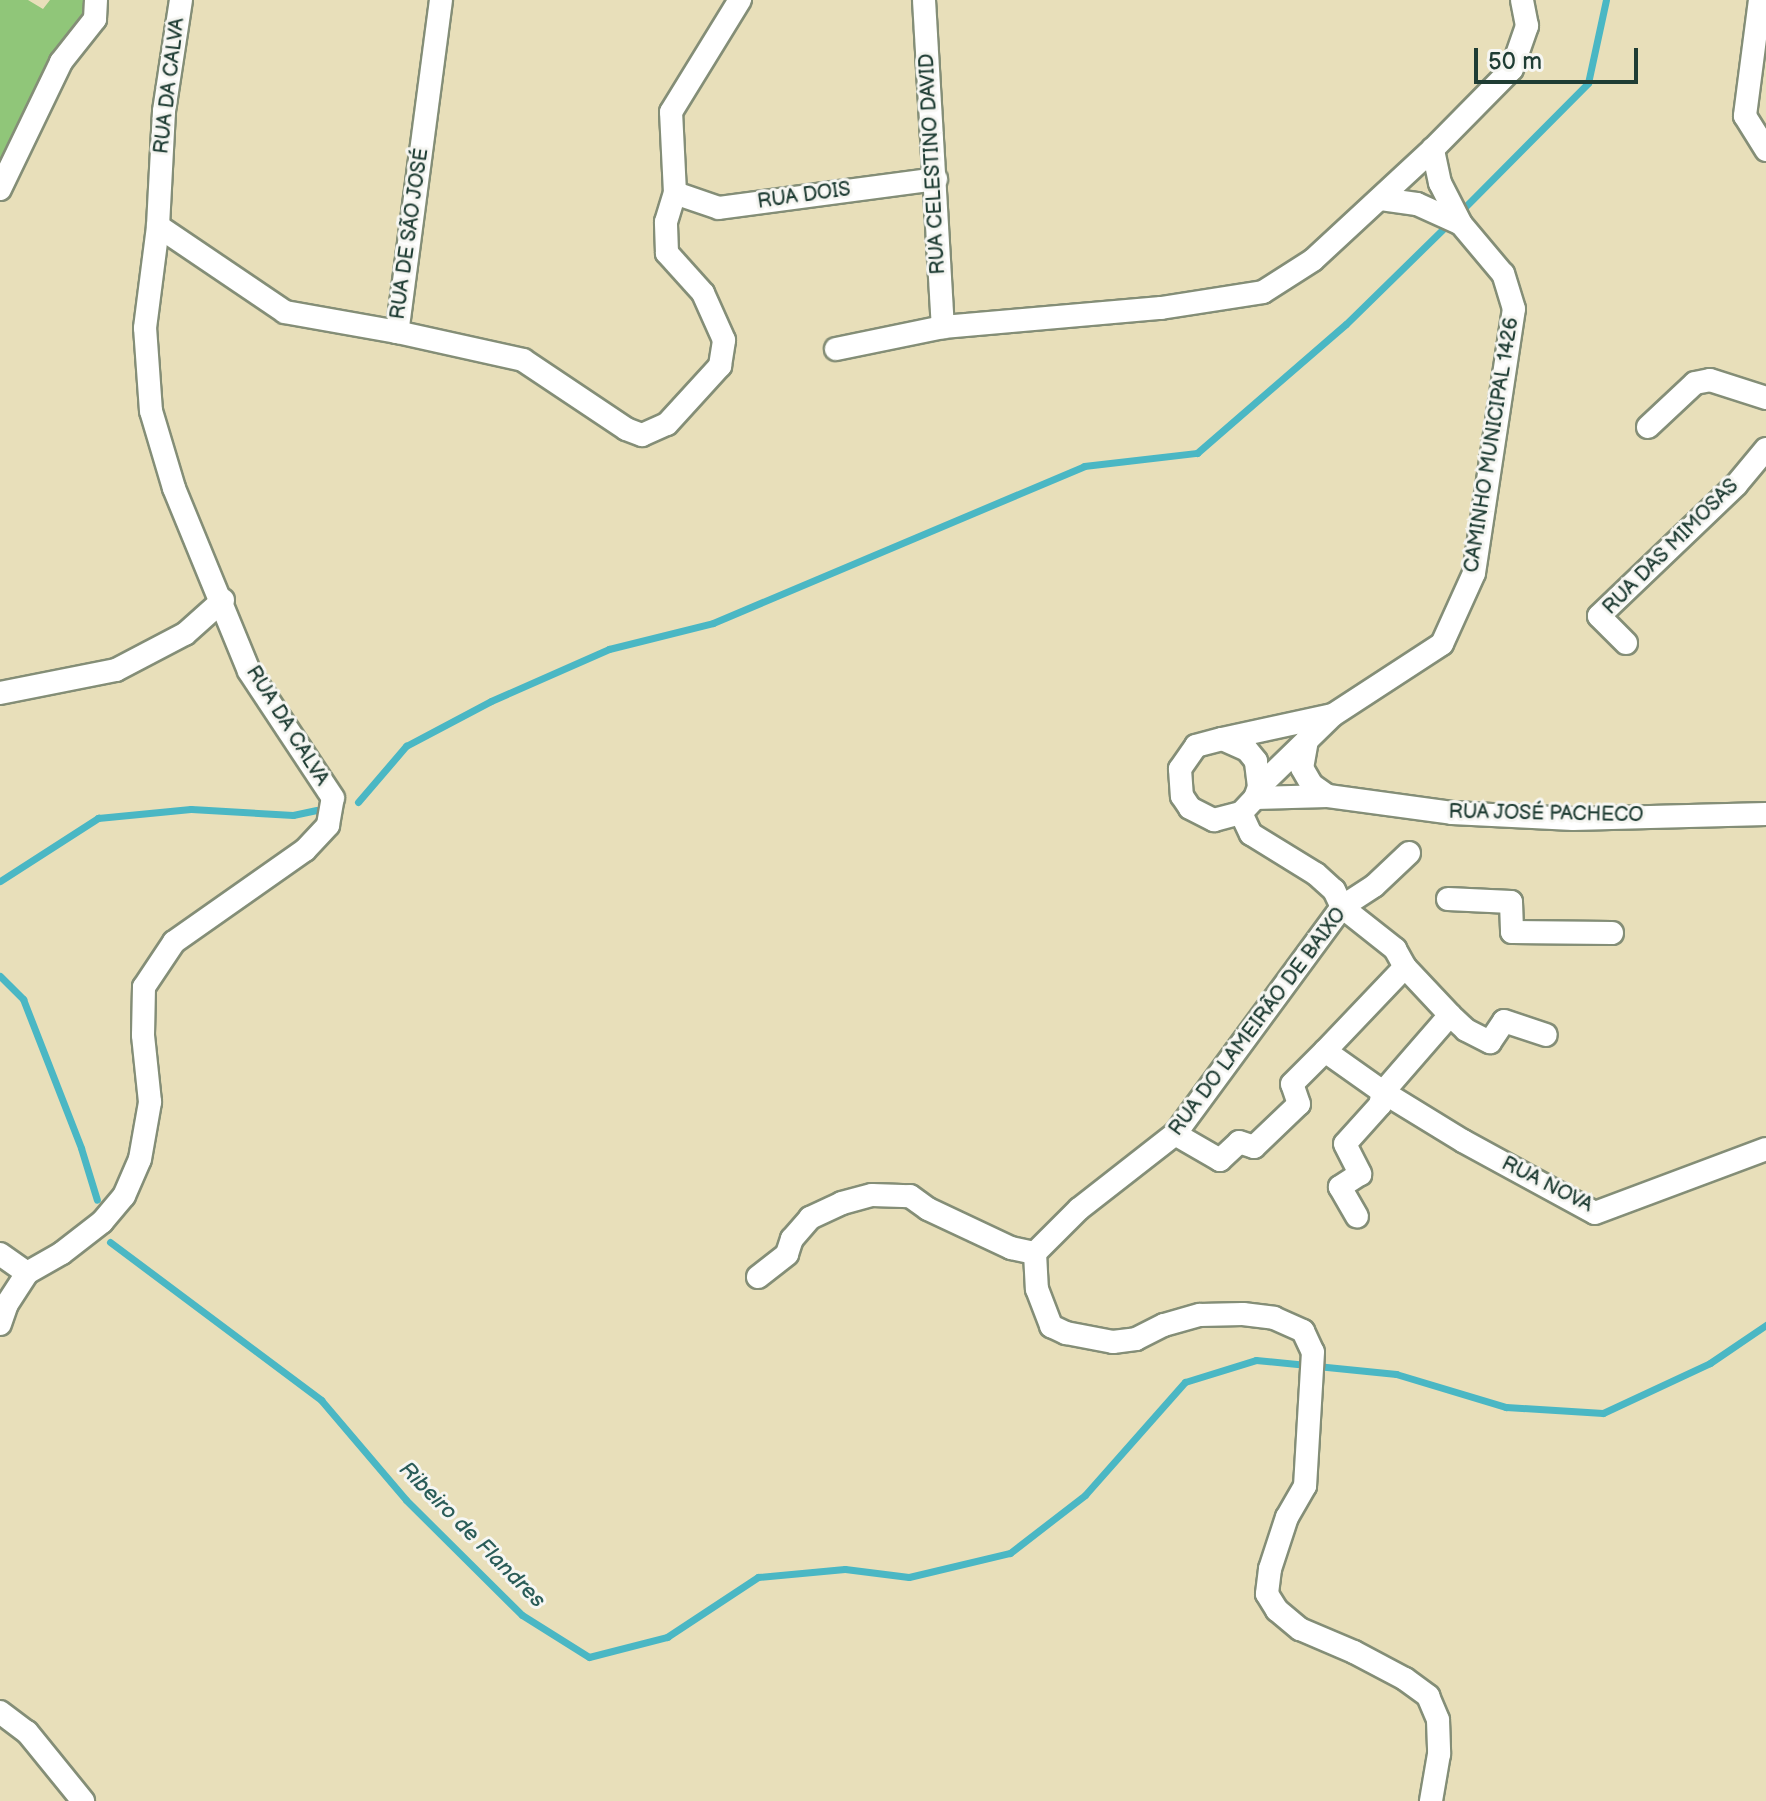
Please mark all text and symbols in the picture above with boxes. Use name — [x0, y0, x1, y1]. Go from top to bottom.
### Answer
street label: RUA DA CALVA — [150, 17, 190, 155]
scale bar — [1478, 32, 1642, 82]
text: 50 m — [1488, 47, 1542, 76]
street label: RUA CELESTINO DAVID — [915, 53, 951, 275]
street label: RUA DE SÃO JOSÉ — [386, 146, 434, 322]
street label: RUA DOIS — [756, 178, 852, 214]
street label: CAMINHO MUNICIPAL 1426 — [1460, 316, 1524, 574]
street label: RUA DAS MIMOSAS — [1598, 474, 1744, 620]
street label: RUA DA CALVA — [241, 662, 333, 790]
street label: RUA JOSÉ PACHECO — [1448, 800, 1644, 828]
street label: RUA DO LAMEIRÃO DE BAIXO — [1164, 903, 1352, 1141]
street label: RUA NOVA — [1498, 1152, 1596, 1218]
water label: Ribeiro de Flandres — [394, 1457, 550, 1613]

